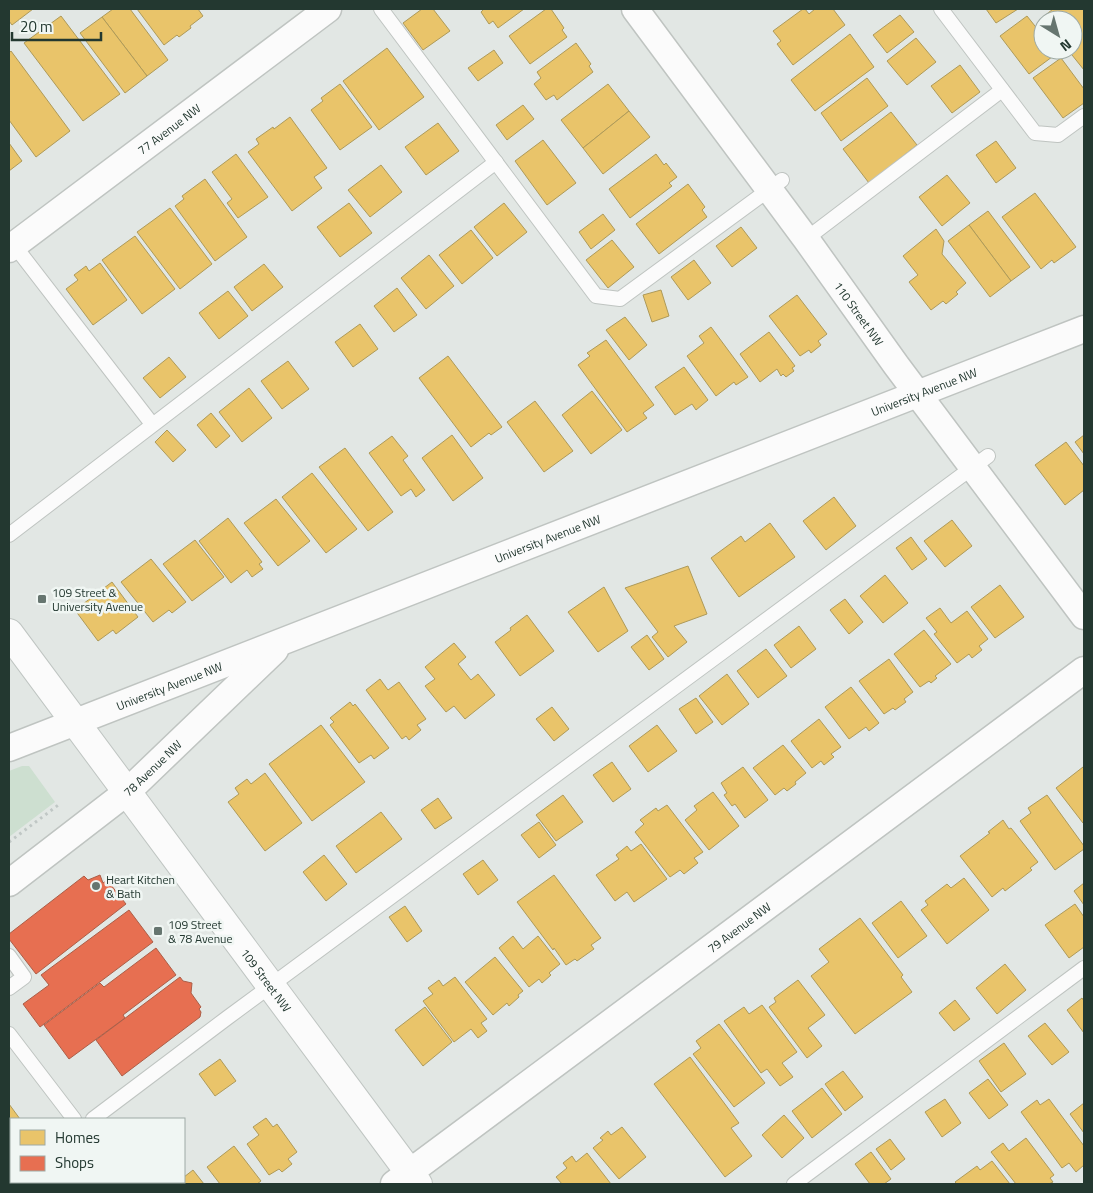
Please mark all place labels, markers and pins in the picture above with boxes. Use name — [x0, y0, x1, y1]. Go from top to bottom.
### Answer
place label: 109 Street & University Avenue — [52, 583, 143, 616]
marker: 109 Street & University Avenue — [36, 593, 48, 605]
place label: Heart Kitchen & Bath — [106, 870, 175, 903]
marker: Heart Kitchen & Bath — [90, 880, 102, 892]
place label: 109 Street & 78 Avenue — [168, 915, 233, 948]
marker: 109 Street & 78 Avenue — [152, 925, 164, 937]

